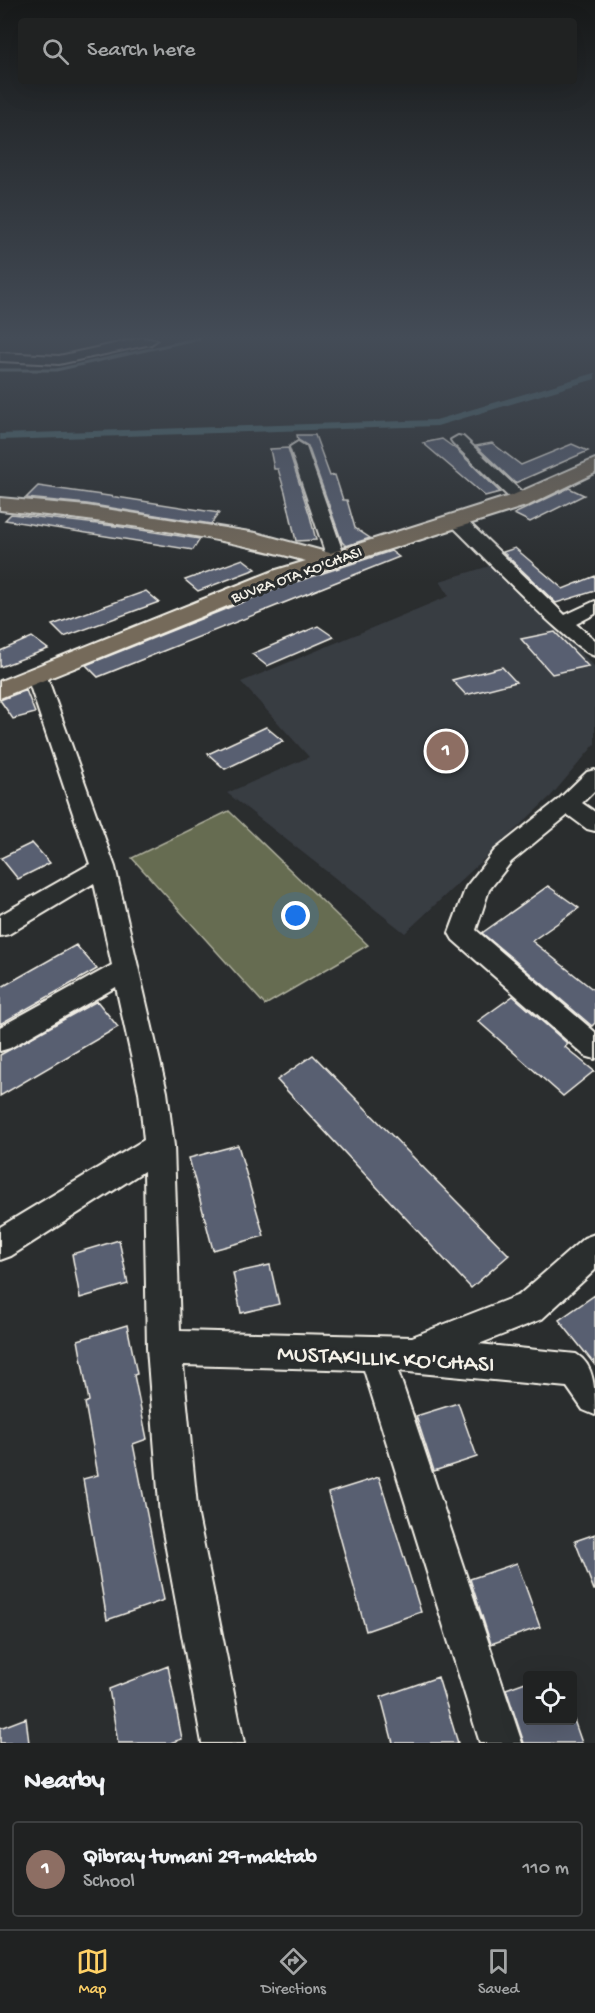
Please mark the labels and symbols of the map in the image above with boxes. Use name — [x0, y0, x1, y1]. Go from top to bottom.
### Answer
street label: BUVRA OTA KO'CHASI — [228, 544, 365, 609]
pin: 1 — [426, 728, 466, 774]
your location — [281, 901, 310, 930]
street label: MUSTAKILLIK KO'CHASI — [276, 1340, 495, 1381]

